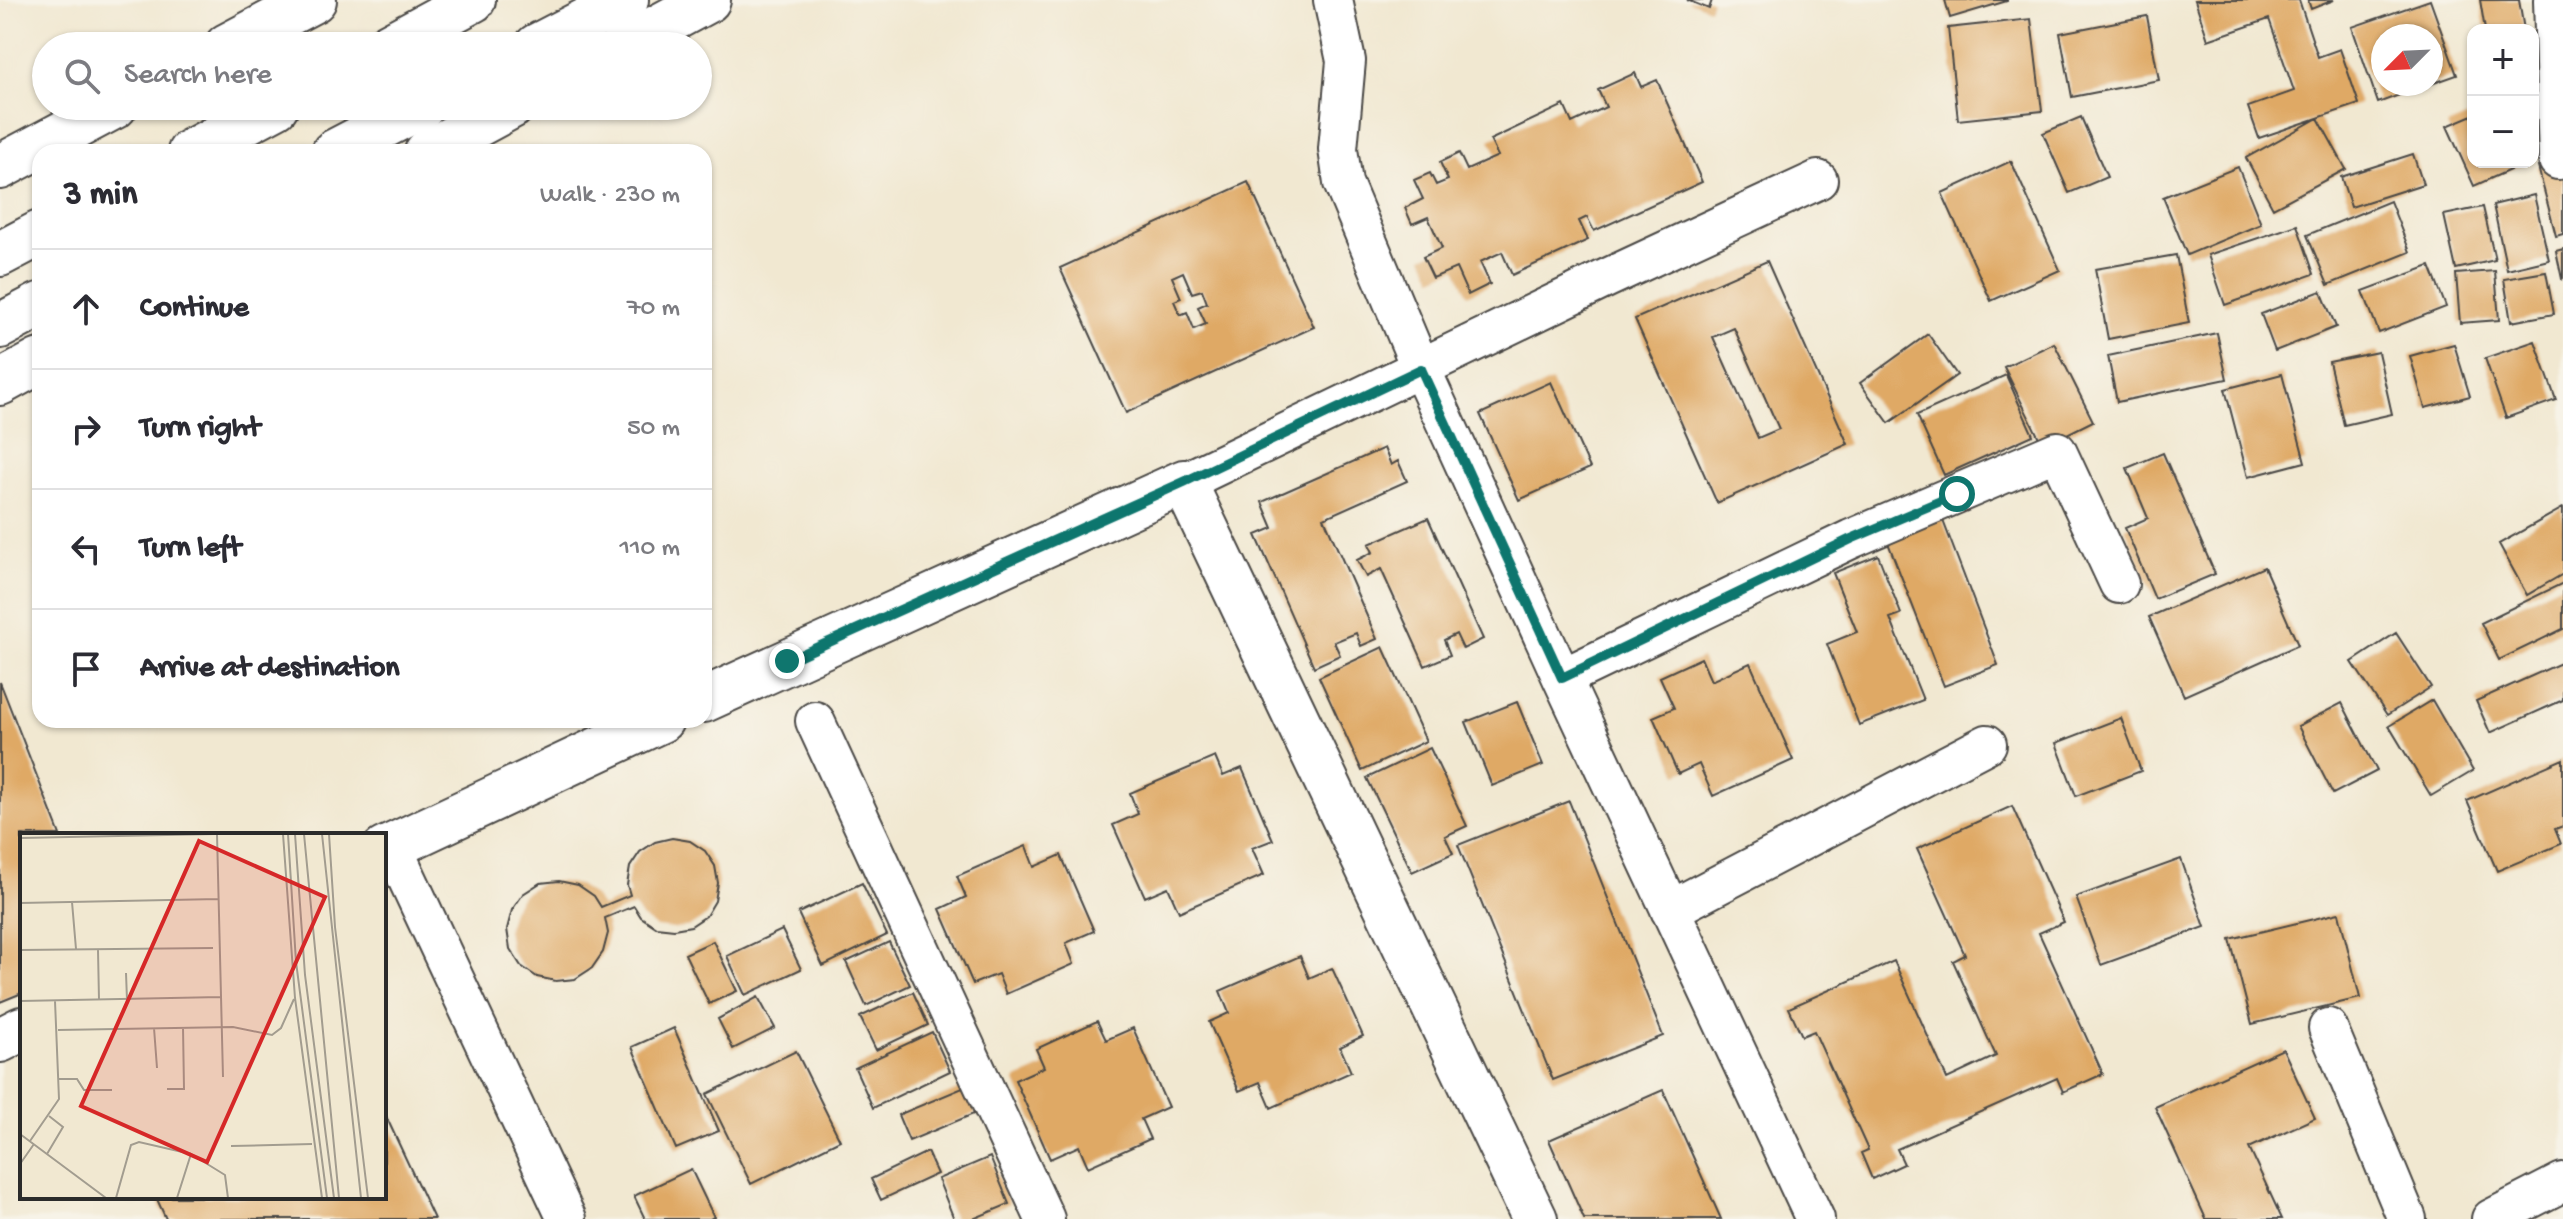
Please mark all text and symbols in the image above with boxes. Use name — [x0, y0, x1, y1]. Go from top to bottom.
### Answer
north arrow — [2371, 24, 2443, 96]
map controls — [2467, 24, 2539, 168]
button: + — [2467, 24, 2539, 96]
search box — [32, 32, 712, 120]
icon: search — [60, 54, 104, 98]
text: Search here — [124, 59, 272, 94]
button: − — [2467, 96, 2539, 168]
text: 3 min — [64, 176, 137, 216]
text: Walk · 230 m — [540, 181, 680, 212]
icon: ahead — [64, 287, 108, 331]
text: Continue — [140, 292, 249, 327]
text: 70 m — [627, 294, 680, 325]
icon: right — [64, 407, 108, 451]
text: Turn right — [140, 412, 260, 447]
text: 50 m — [627, 414, 680, 445]
route start — [1939, 476, 1975, 512]
icon: left — [64, 527, 108, 571]
text: Turn left — [140, 532, 241, 567]
text: 110 m — [620, 534, 680, 565]
route end — [769, 643, 805, 679]
icon: arrive — [64, 647, 108, 691]
text: Arrive at destination — [140, 652, 400, 687]
inset map — [20, 833, 386, 1199]

